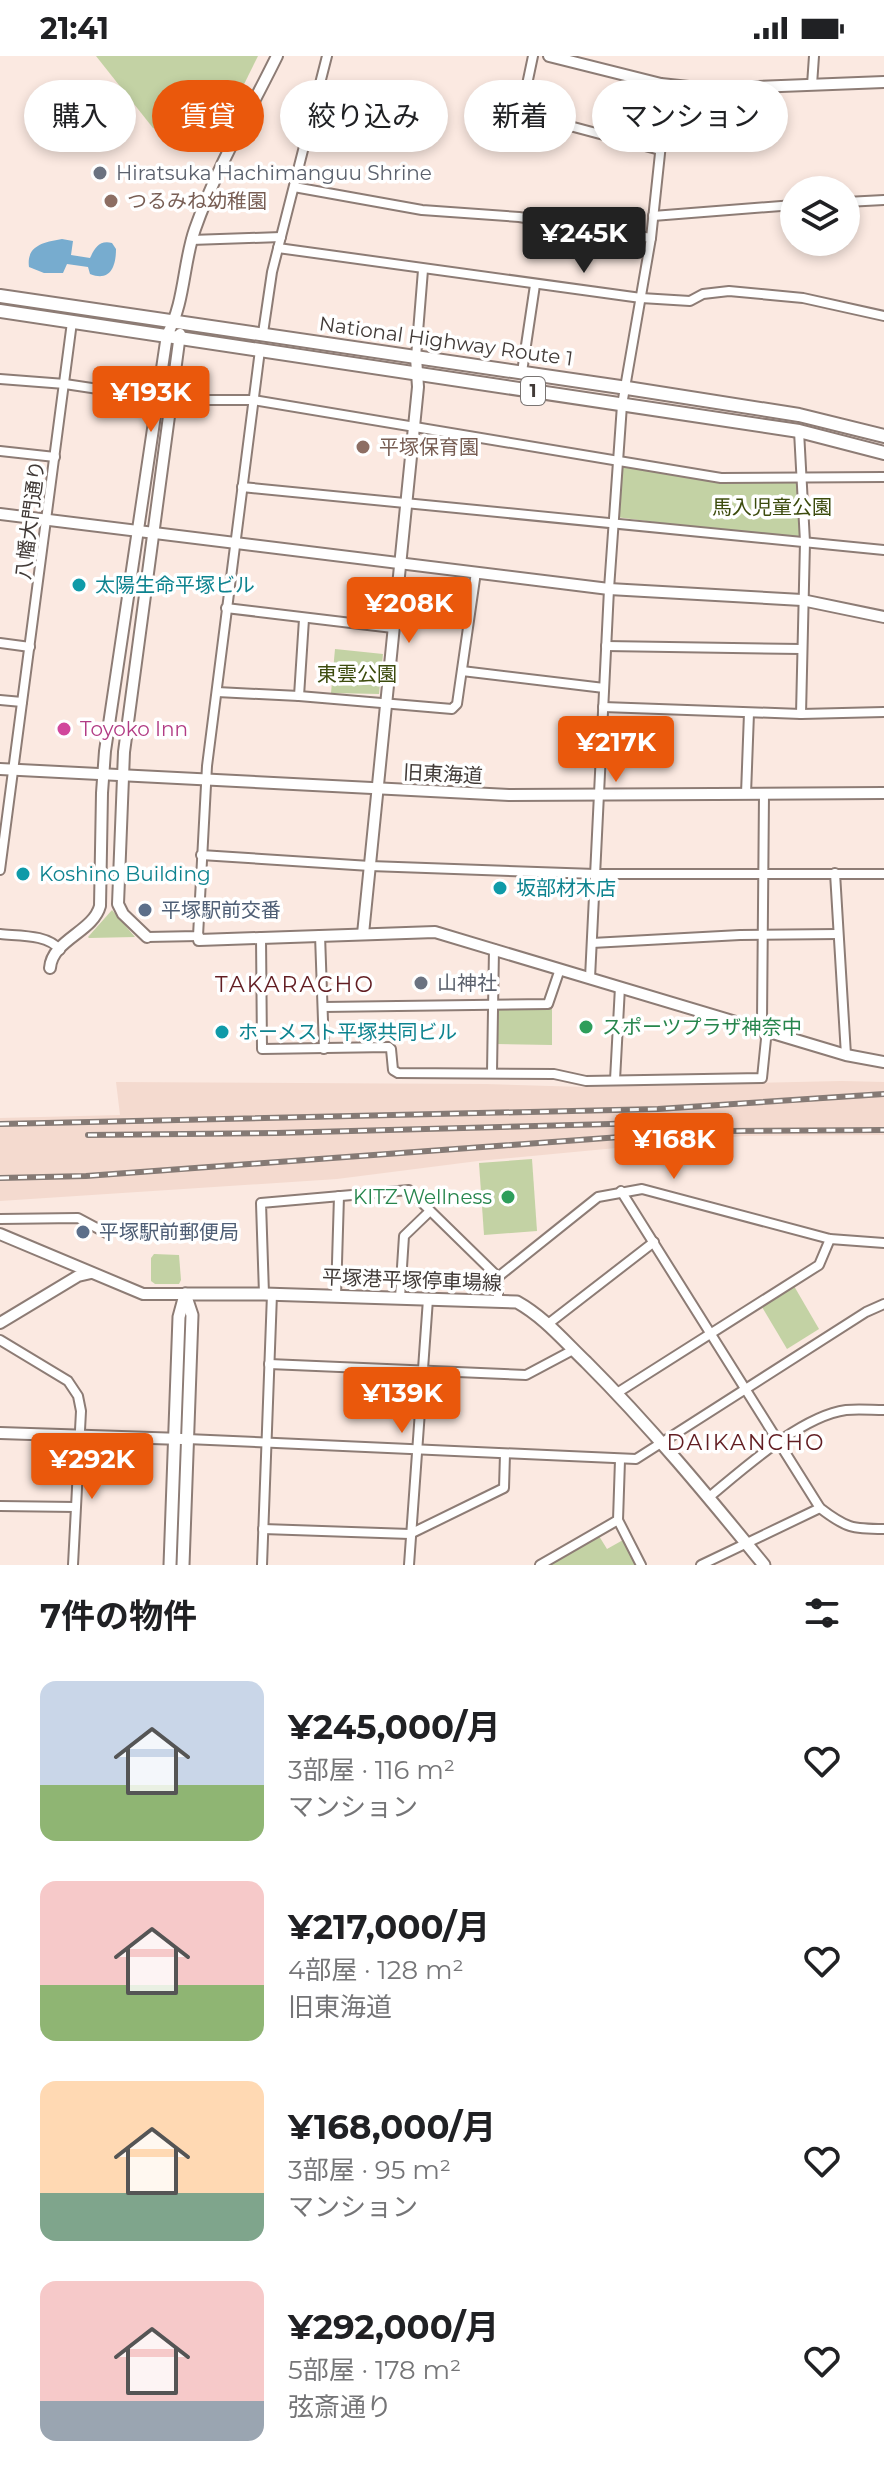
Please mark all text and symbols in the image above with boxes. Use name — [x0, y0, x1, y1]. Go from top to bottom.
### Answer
text: 21:41 — [40, 10, 109, 47]
chip: 購入 — [24, 80, 136, 152]
chip: 賃貸 — [152, 80, 264, 152]
chip: 絞り込み — [280, 80, 448, 152]
chip: 新着 — [464, 80, 576, 152]
chip: マンション — [592, 80, 788, 152]
place label: Hiratsuka Hachimanguu Shrine — [116, 161, 432, 185]
marker: Hiratsuka Hachimanguu Shrine — [91, 164, 109, 182]
map controls — [780, 176, 860, 256]
button: layers — [780, 176, 860, 256]
place label: つるみね幼稚園 — [127, 189, 267, 213]
marker: つるみね幼稚園 — [102, 192, 120, 210]
pin: ¥245K — [528, 207, 640, 275]
text: ¥245K — [541, 217, 627, 249]
street label: National Highway Route 1 — [318, 311, 574, 371]
pin: ¥193K — [95, 366, 207, 434]
text: ¥193K — [110, 376, 192, 408]
road number: 1 — [521, 377, 545, 405]
place label: 平塚保育園 — [379, 435, 479, 459]
marker: 平塚保育園 — [354, 438, 372, 456]
street label: 八幡大門通り — [11, 459, 49, 581]
park label: 馬入児童公園 — [712, 495, 832, 519]
place label: 太陽生命平塚ビル — [95, 573, 255, 597]
marker: 太陽生命平塚ビル — [70, 576, 88, 594]
pin: ¥208K — [353, 577, 465, 645]
text: ¥208K — [365, 587, 453, 619]
park label: 東雲公園 — [317, 662, 397, 686]
pin: ¥217K — [560, 716, 672, 784]
place label: Toyoko Inn — [80, 717, 188, 741]
marker: Toyoko Inn — [55, 720, 73, 738]
text: ¥217K — [576, 726, 656, 758]
street label: 旧東海道 — [402, 760, 484, 788]
place label: Koshino Building — [39, 862, 211, 886]
marker: Koshino Building — [14, 865, 32, 883]
place label: 坂部材木店 — [516, 876, 616, 900]
marker: 坂部材木店 — [491, 879, 509, 897]
place label: 平塚駅前交番 — [161, 898, 281, 922]
marker: 平塚駅前交番 — [136, 901, 154, 919]
district label: TAKARACHO — [215, 971, 375, 998]
place label: 山神社 — [437, 971, 497, 995]
marker: 山神社 — [412, 974, 430, 992]
place label: スポーツプラザ神奈中 — [602, 1015, 802, 1039]
marker: スポーツプラザ神奈中 — [577, 1018, 595, 1036]
place label: ホーメスト平塚共同ビル — [238, 1020, 457, 1044]
marker: ホーメスト平塚共同ビル — [213, 1023, 231, 1041]
pin: ¥168K — [618, 1113, 730, 1181]
text: ¥168K — [632, 1123, 716, 1155]
place label: KITZ Wellness — [353, 1185, 492, 1209]
marker: KITZ Wellness — [499, 1188, 517, 1206]
place label: 平塚駅前郵便局 — [99, 1220, 239, 1244]
marker: 平塚駅前郵便局 — [74, 1223, 92, 1241]
street label: 平塚港平塚停車場線 — [322, 1265, 502, 1295]
pin: ¥139K — [346, 1367, 458, 1435]
text: ¥139K — [361, 1377, 443, 1409]
district label: DAIKANCHO — [666, 1429, 826, 1456]
pin: ¥292K — [36, 1433, 148, 1501]
text: ¥292K — [49, 1443, 135, 1475]
icon: filters — [800, 1591, 844, 1635]
text: 7件の物件 — [40, 1595, 197, 1637]
text: ¥245,000/月 — [288, 1706, 501, 1748]
icon: home — [104, 1713, 200, 1809]
icon: heart — [800, 1739, 844, 1783]
text: 3部屋 · 116 m² — [288, 1754, 455, 1786]
text: マンション — [288, 1791, 418, 1823]
text: ¥217,000/月 — [288, 1906, 490, 1948]
icon: home — [104, 1913, 200, 2009]
icon: heart — [800, 1939, 844, 1983]
text: 4部屋 · 128 m² — [288, 1954, 464, 1986]
text: 旧東海道 — [288, 1991, 392, 2023]
text: ¥168,000/月 — [288, 2106, 496, 2148]
icon: home — [104, 2113, 200, 2209]
icon: heart — [800, 2139, 844, 2183]
text: 3部屋 · 95 m² — [288, 2154, 451, 2186]
text: マンション — [288, 2191, 418, 2223]
text: ¥292,000/月 — [288, 2306, 499, 2348]
icon: home — [104, 2313, 200, 2409]
icon: heart — [800, 2339, 844, 2383]
text: 5部屋 · 178 m² — [288, 2354, 461, 2386]
text: 弦斎通り — [288, 2391, 392, 2423]

